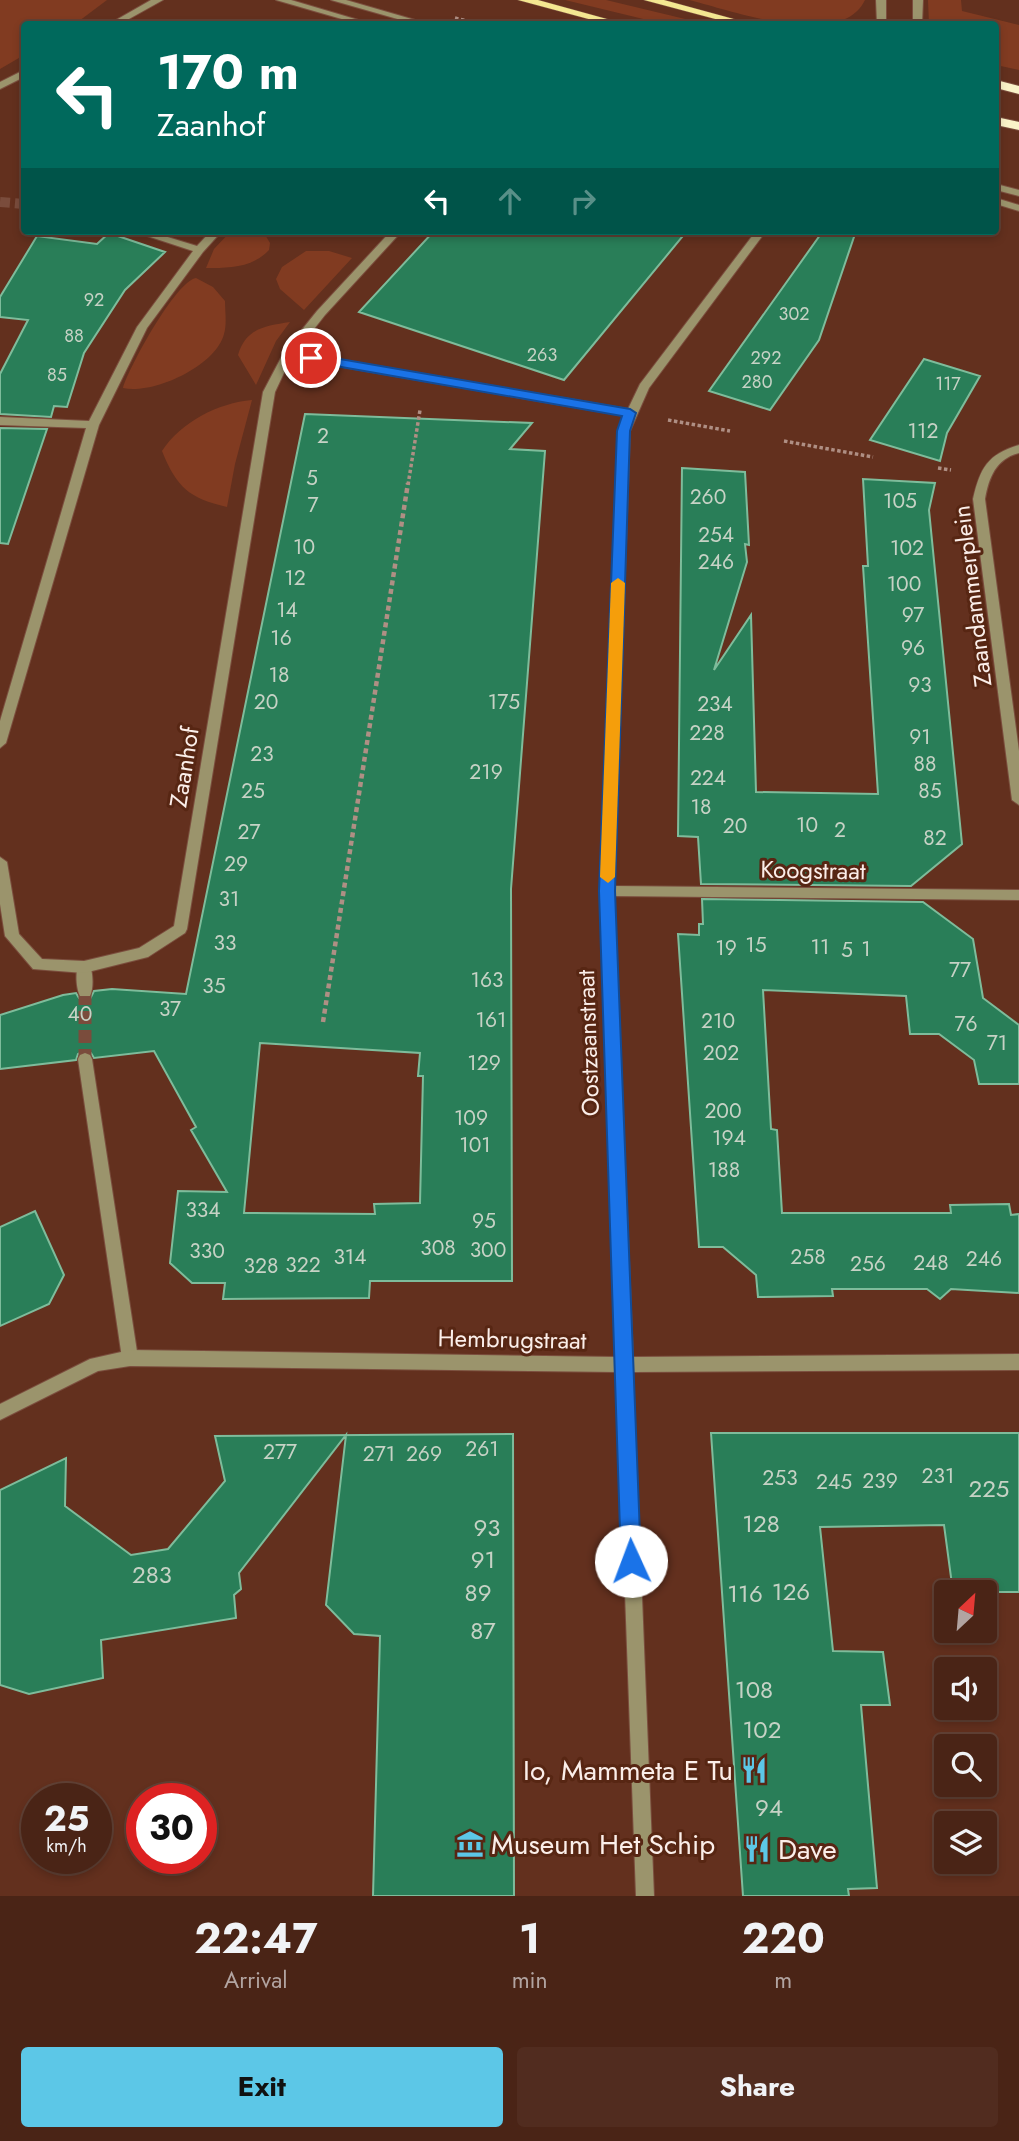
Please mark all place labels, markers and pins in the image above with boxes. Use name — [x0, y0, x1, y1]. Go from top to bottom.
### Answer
pin — [281, 328, 341, 388]
place label: Io, Mammeta E Tu — [523, 1750, 733, 1791]
restaurant icon: Io, Mammeta E Tu — [739, 1755, 769, 1785]
place label: Museum Het Schip — [491, 1824, 715, 1865]
museum icon: Museum Het Schip — [455, 1829, 485, 1859]
place label: Dave — [778, 1829, 837, 1870]
restaurant icon: Dave — [742, 1834, 772, 1864]

